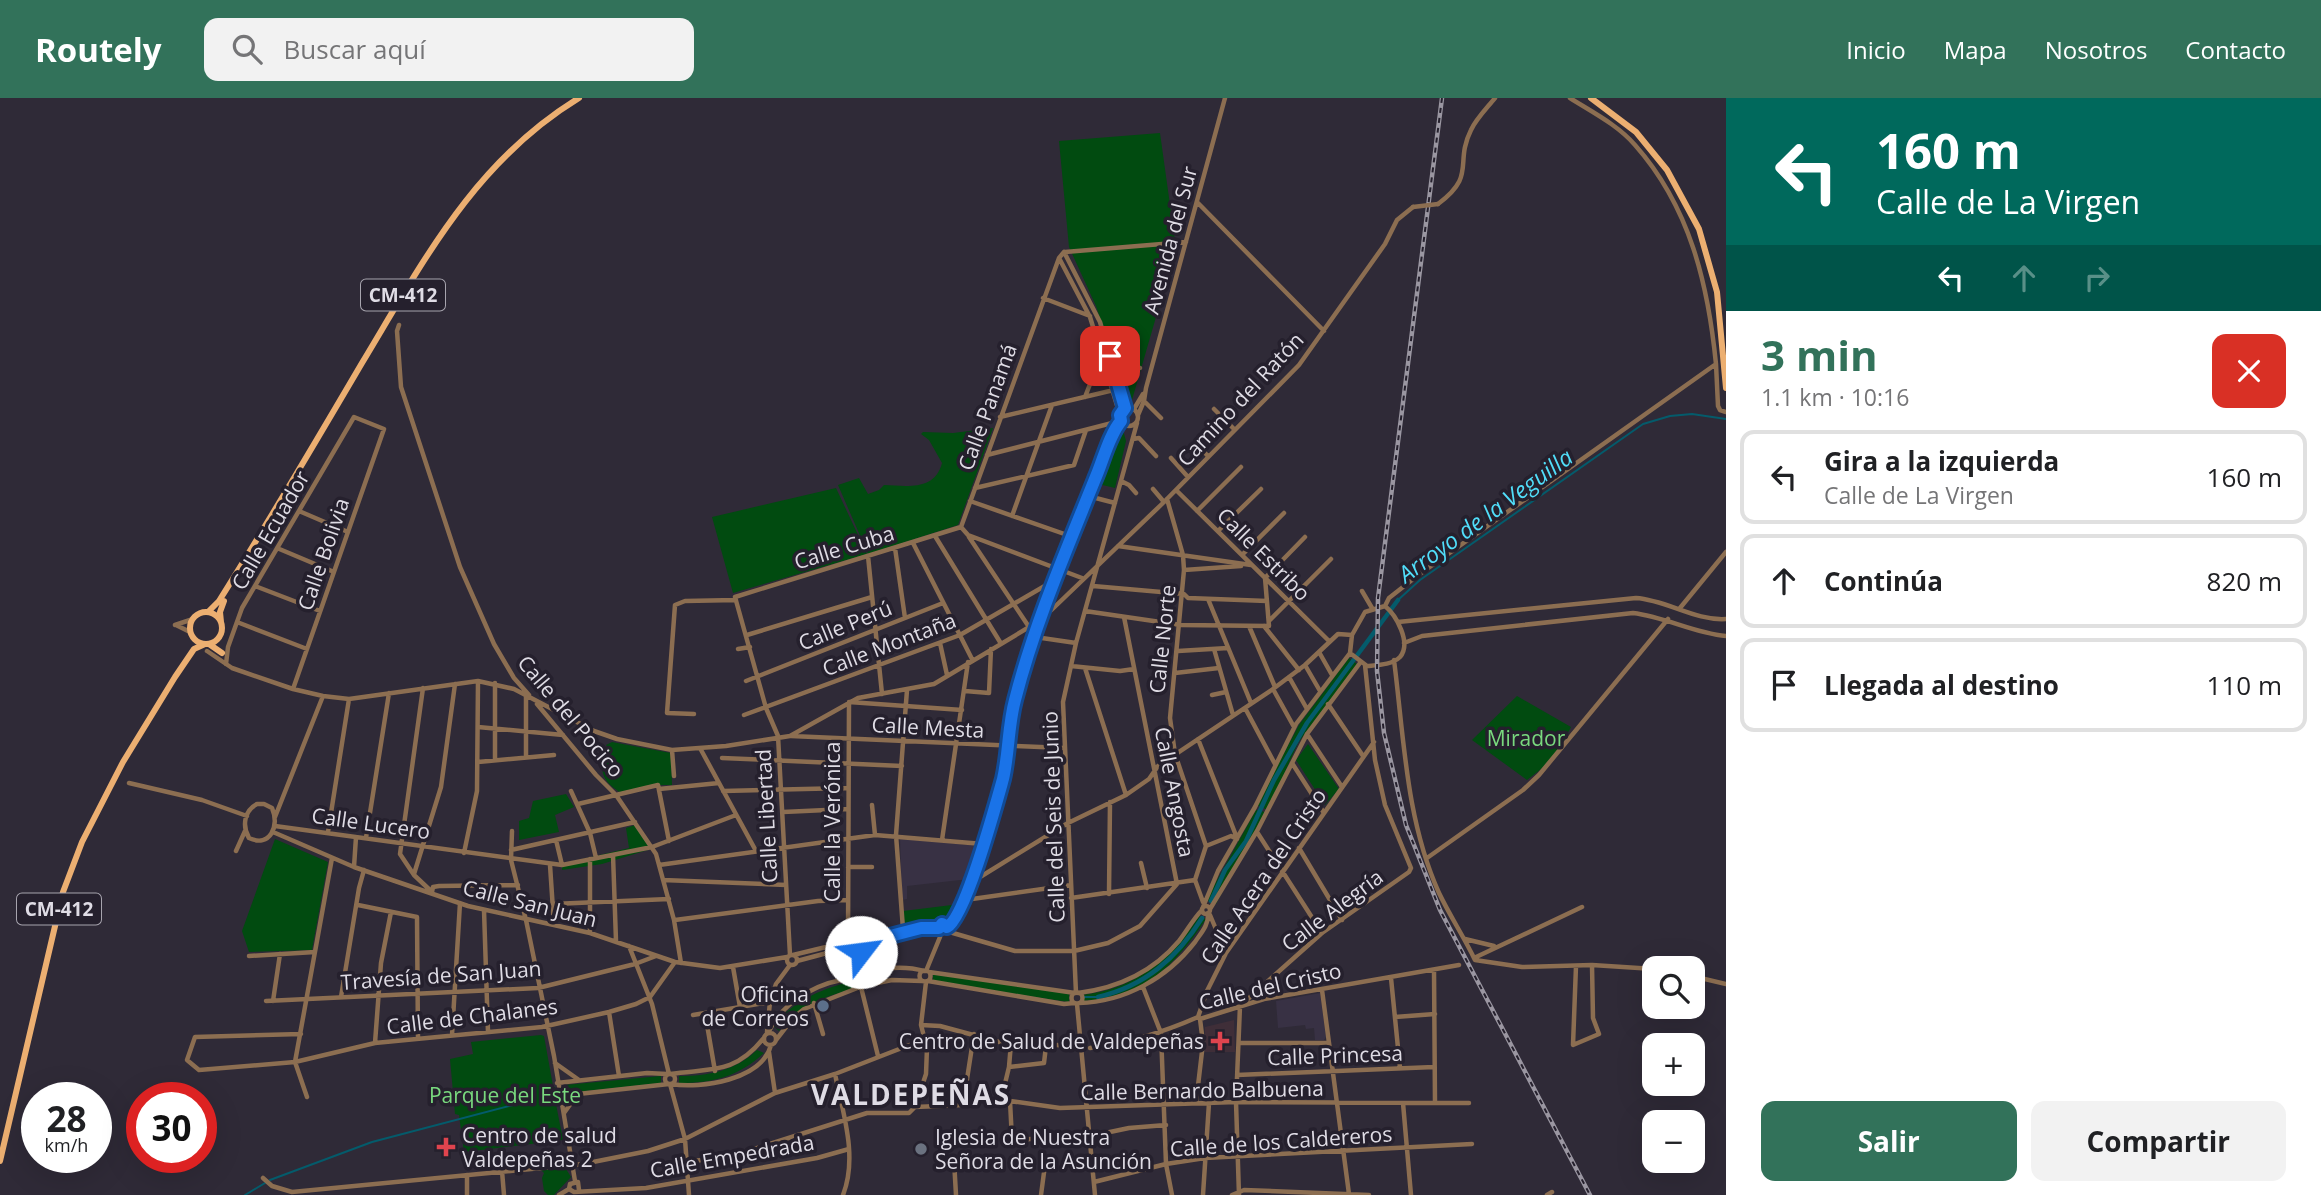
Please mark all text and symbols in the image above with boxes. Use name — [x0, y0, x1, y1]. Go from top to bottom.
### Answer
search box — [204, 18, 694, 81]
text: Routely — [35, 27, 162, 72]
icon: search — [228, 30, 266, 68]
text: Buscar aquí — [284, 31, 426, 67]
text: Inicio — [1846, 33, 1906, 66]
text: Mapa — [1944, 33, 2007, 66]
text: Nosotros — [2045, 33, 2147, 66]
text: Contacto — [2185, 33, 2286, 66]
text: 160 m — [1876, 117, 2021, 183]
icon: left — [1761, 126, 1852, 217]
street label: Avenida del Sur — [1137, 163, 1203, 317]
text: Calle de La Virgen — [1876, 180, 2140, 223]
icon: left — [1932, 259, 1970, 297]
icon: ahead — [2005, 259, 2043, 297]
icon: right — [2078, 259, 2116, 297]
road number: CM-412 — [361, 280, 445, 310]
pin — [1080, 326, 1140, 386]
street label: Camino del Ratón — [1171, 326, 1309, 472]
text: 3 min — [1761, 326, 1878, 383]
button: close — [2212, 334, 2286, 408]
icon: arrive — [1091, 337, 1129, 375]
street label: Calle Panamá — [951, 340, 1023, 474]
text: 1.1 km · 10:16 — [1761, 381, 1909, 413]
water label: Arroyo de la Veguilla — [1390, 441, 1579, 590]
text: Gira a la izquierda — [1824, 443, 2059, 479]
icon: left — [1765, 458, 1803, 496]
text: 160 m — [2207, 459, 2282, 495]
street label: Calle Ecuador — [225, 465, 316, 595]
text: Calle de La Virgen — [1824, 479, 2014, 511]
street label: Calle Bolivia — [291, 494, 355, 614]
street label: Calle Estribo — [1211, 501, 1317, 607]
street label: Calle Cuba — [790, 518, 898, 576]
icon: ahead — [1765, 562, 1803, 600]
text: Continúa — [1824, 563, 1943, 599]
text: 820 m — [2207, 563, 2282, 599]
street label: Calle Norte — [1142, 583, 1182, 695]
street label: Calle Perú — [794, 594, 896, 656]
street label: Calle Montaña — [818, 606, 960, 682]
street label: Calle del Pocico — [512, 649, 630, 783]
icon: arrive — [1765, 666, 1803, 704]
text: Llegada al destino — [1824, 667, 2059, 703]
text: 110 m — [2207, 667, 2282, 703]
street label: Calle Mesta — [871, 710, 985, 744]
street label: Calle del Seis de Junio — [1035, 711, 1071, 923]
street label: Calle Angosta — [1149, 724, 1201, 860]
park label: Mirador — [1487, 724, 1566, 752]
street label: Calle la Verónica — [818, 742, 846, 902]
street label: Calle Libertad — [749, 748, 783, 884]
street label: Calle Acera del Cristo — [1194, 783, 1332, 969]
street label: Calle Lucero — [310, 801, 432, 845]
street label: Calle Alegría — [1276, 863, 1388, 957]
street label: Calle San Juan — [460, 873, 600, 933]
road number: CM-412 — [17, 894, 101, 924]
position arrow — [824, 915, 898, 989]
street label: Travesía de San Juan — [340, 954, 542, 996]
street label: Calle del Cristo — [1196, 956, 1344, 1016]
map controls — [1642, 956, 1705, 1173]
button: search — [1642, 956, 1705, 1019]
place label: Oficina de Correos — [701, 980, 809, 1032]
street label: Calle de Chalanes — [385, 992, 559, 1040]
marker: Oficina de Correos — [815, 998, 831, 1014]
place label: Centro de Salud de Valdepeñas — [899, 1027, 1204, 1055]
marker: Centro de Salud de Valdepeñas — [1210, 1031, 1230, 1051]
button: + — [1642, 1033, 1705, 1096]
street label: Calle Princesa — [1267, 1039, 1403, 1071]
street label: Calle Bernardo Balbuena — [1080, 1074, 1324, 1106]
district label: VALDEPEÑAS — [811, 1075, 1011, 1113]
park label: Parque del Este — [429, 1081, 581, 1109]
speed limit sign: 30 — [126, 1082, 217, 1173]
text: 28 — [46, 1095, 87, 1142]
button: Salir — [1761, 1101, 2017, 1181]
button: Compartir — [2031, 1101, 2286, 1181]
button: − — [1642, 1110, 1705, 1173]
street label: Calle de los Caldereros — [1169, 1119, 1393, 1163]
place label: Centro de salud Valdepeñas 2 — [462, 1121, 617, 1173]
place label: Iglesia de Nuestra Señora de la Asunción — [935, 1123, 1152, 1175]
street label: Calle Empedrada — [648, 1128, 816, 1184]
text: km/h — [45, 1133, 88, 1157]
marker: Centro de salud Valdepeñas 2 — [436, 1137, 456, 1157]
marker: Iglesia de Nuestra Señora de la Asunción — [913, 1141, 929, 1157]

